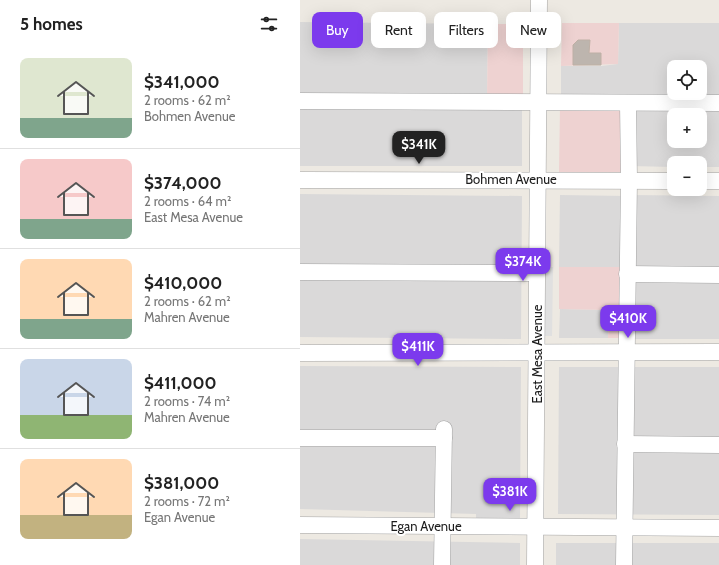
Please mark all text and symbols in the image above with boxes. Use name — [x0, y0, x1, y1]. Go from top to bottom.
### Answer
chip: Buy — [312, 12, 363, 48]
chip: Rent — [371, 12, 426, 48]
chip: Filters — [434, 12, 498, 48]
chip: New — [506, 12, 561, 48]
icon: filters — [258, 13, 280, 35]
text: 5 homes — [20, 14, 83, 34]
map controls — [667, 60, 707, 196]
button: locate — [667, 60, 707, 100]
text: $341,000 — [144, 72, 220, 92]
icon: home — [52, 74, 100, 122]
text: 2 rooms · 62 m² — [144, 92, 231, 108]
text: Bohmen Avenue — [144, 108, 235, 124]
button: + — [667, 108, 707, 148]
pin: $341K — [391, 131, 447, 165]
text: $341K — [401, 136, 437, 152]
button: − — [667, 156, 707, 196]
street label: Bohmen Avenue — [465, 171, 557, 187]
text: $374,000 — [144, 173, 222, 193]
icon: home — [52, 175, 100, 223]
text: 2 rooms · 64 m² — [144, 193, 231, 209]
text: East Mesa Avenue — [144, 209, 243, 225]
pin: $374K — [495, 248, 551, 282]
text: $374K — [505, 253, 541, 269]
text: $410,000 — [144, 273, 222, 293]
icon: home — [52, 275, 100, 323]
text: 2 rooms · 62 m² — [144, 293, 231, 309]
street label: East Mesa Avenue — [529, 304, 545, 403]
pin: $410K — [600, 305, 656, 339]
text: Mahren Avenue — [144, 309, 230, 325]
text: $410K — [609, 310, 647, 326]
pin: $411K — [390, 333, 446, 367]
text: $411K — [401, 338, 435, 354]
text: $411,000 — [144, 373, 217, 393]
icon: home — [52, 375, 100, 423]
text: 2 rooms · 74 m² — [144, 393, 230, 409]
text: Mahren Avenue — [144, 409, 230, 425]
text: $381,000 — [144, 473, 219, 493]
icon: home — [52, 475, 100, 523]
pin: $381K — [482, 478, 538, 512]
text: $381K — [492, 483, 528, 499]
text: 2 rooms · 72 m² — [144, 493, 230, 509]
text: Egan Avenue — [144, 509, 215, 525]
street label: Egan Avenue — [390, 518, 462, 534]

